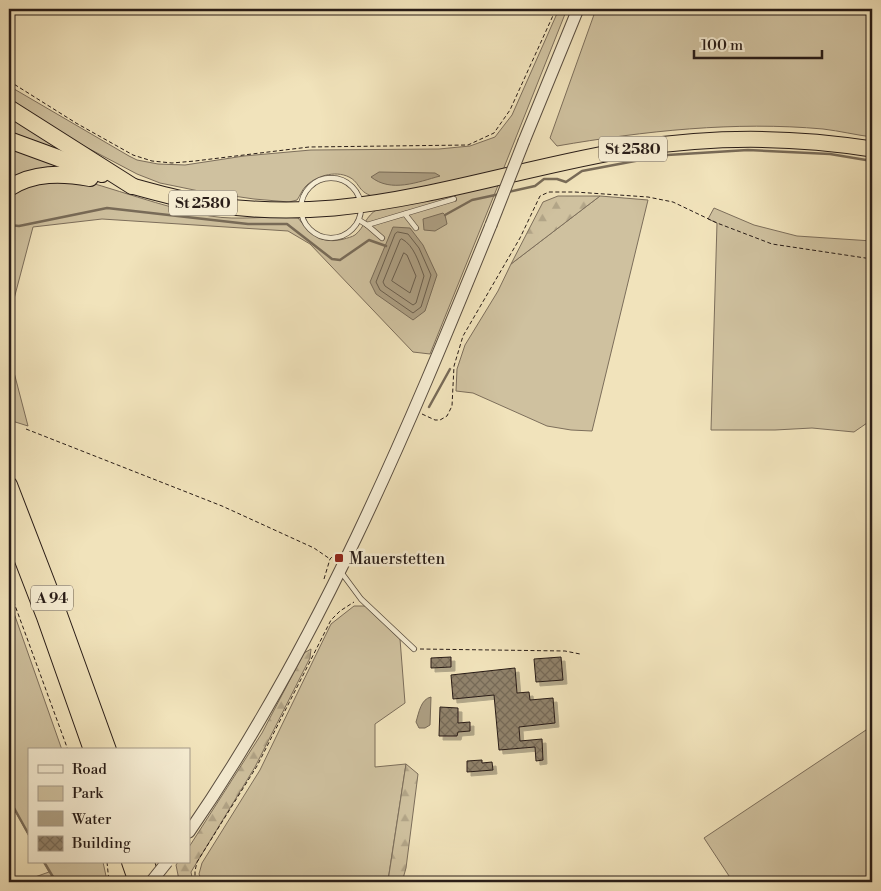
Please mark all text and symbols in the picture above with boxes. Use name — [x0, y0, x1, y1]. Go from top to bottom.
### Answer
scale bar — [694, 28, 821, 60]
text: 100 m — [701, 36, 743, 55]
road number: St 2580 — [599, 136, 667, 162]
road number: St 2580 — [169, 190, 237, 216]
place label: Mauerstetten — [349, 549, 445, 569]
marker: Mauerstetten — [333, 552, 345, 564]
road number: A 94 — [31, 586, 73, 610]
legend — [28, 748, 190, 864]
text: Road — [72, 760, 107, 779]
text: Park — [72, 784, 104, 803]
text: Water — [71, 810, 112, 829]
text: Building — [71, 834, 131, 853]

